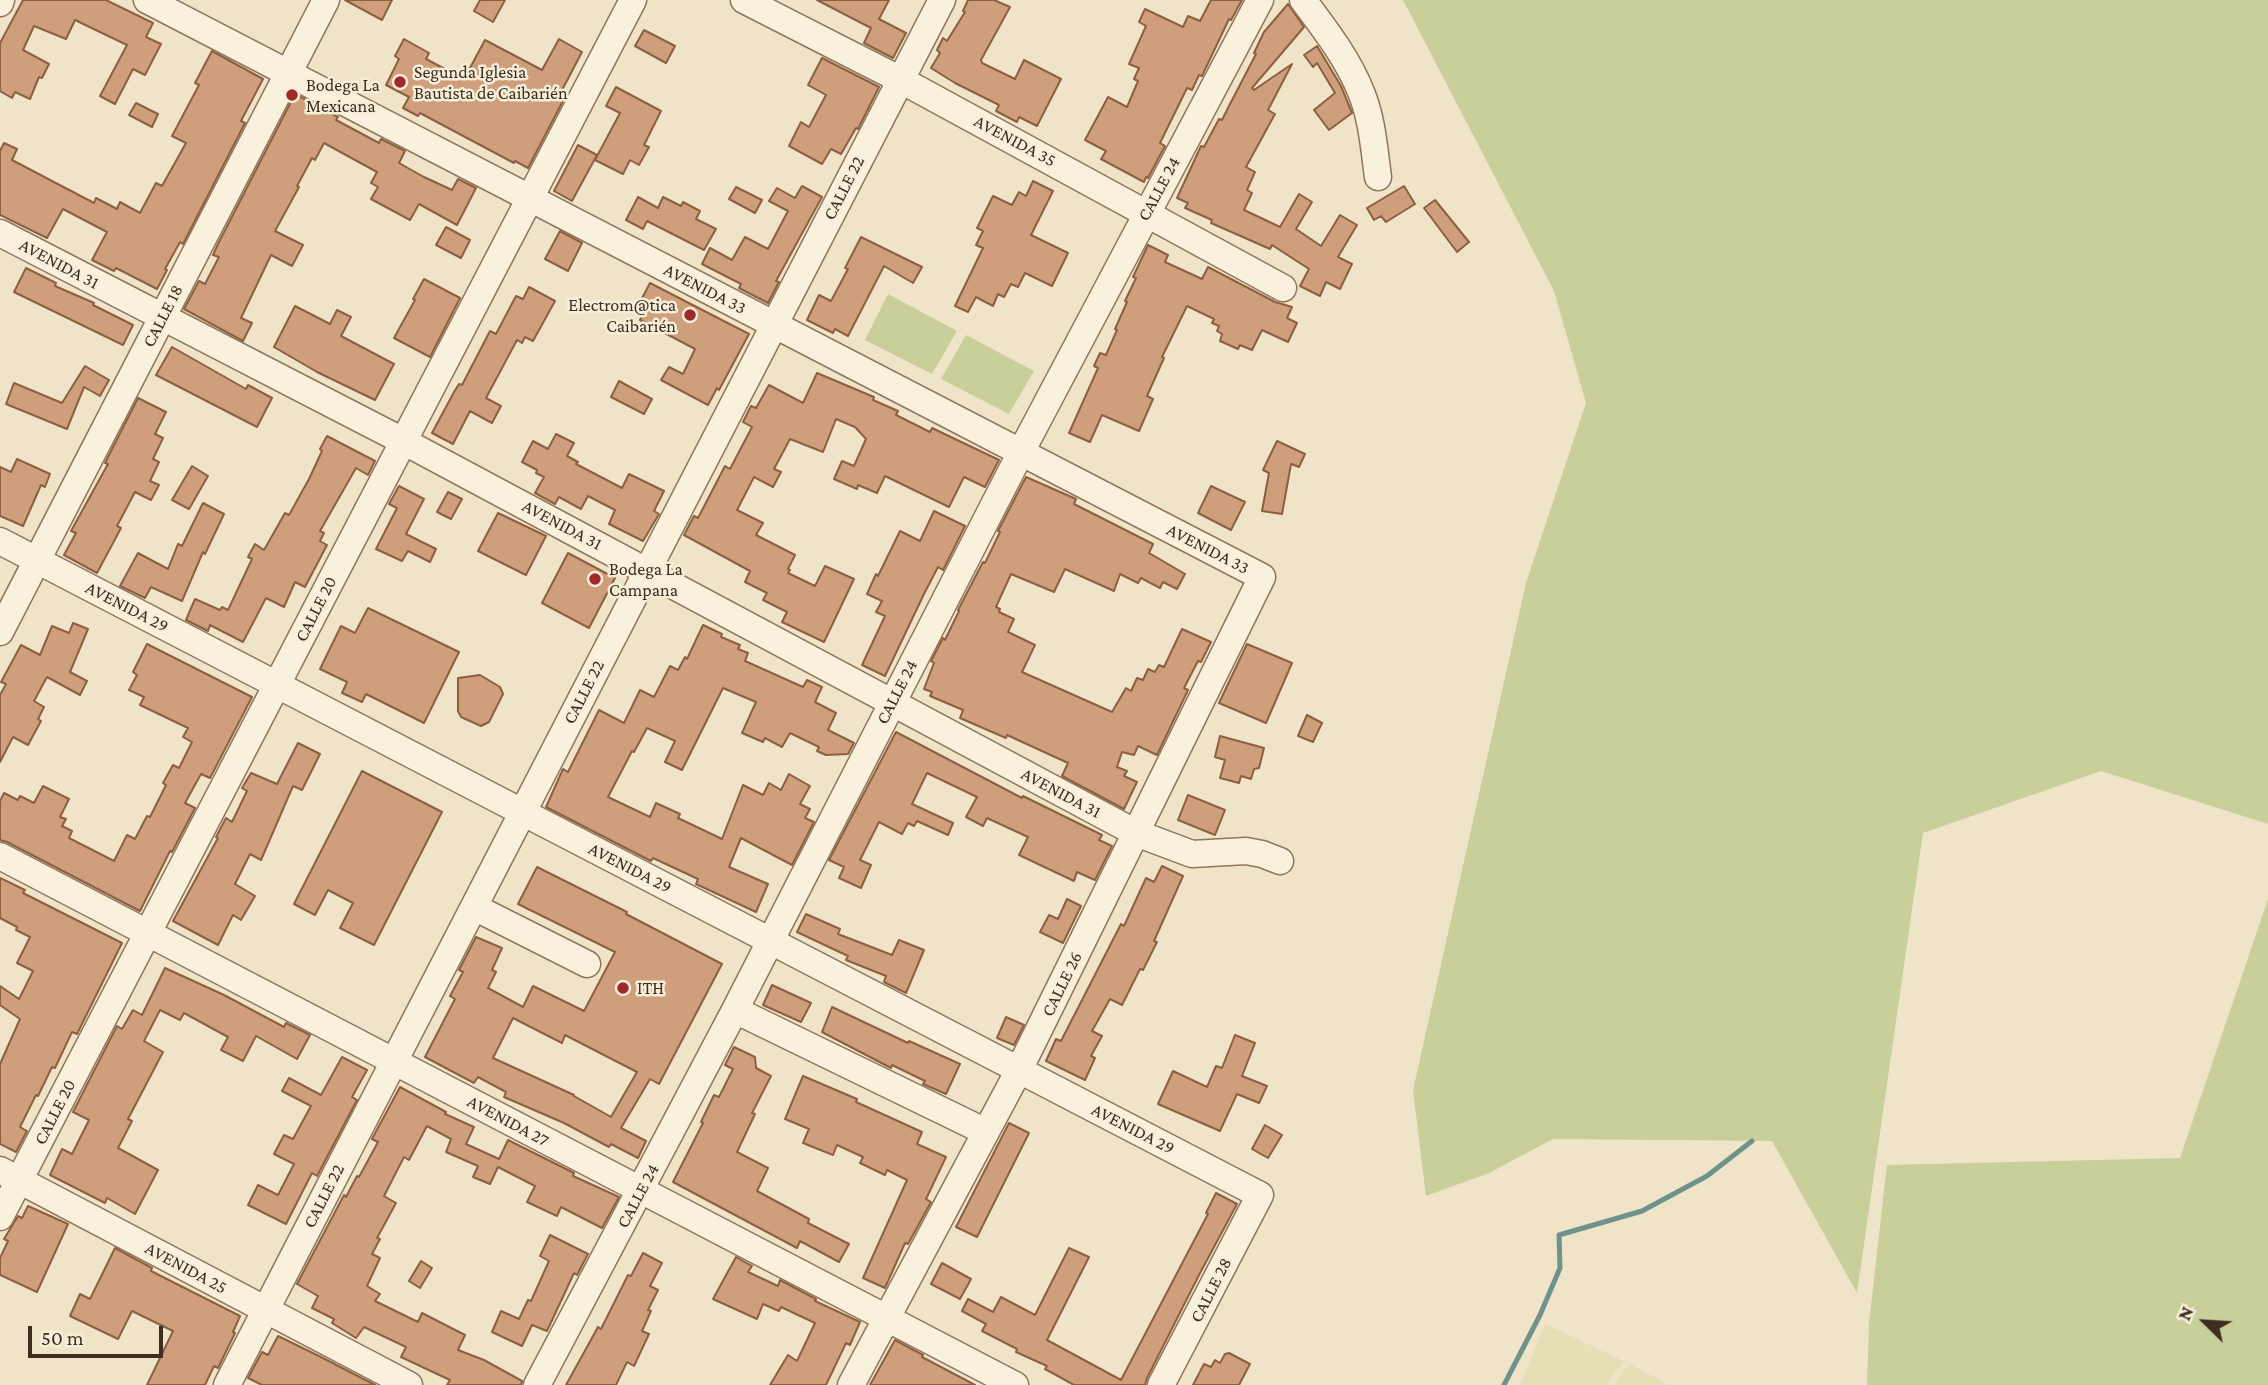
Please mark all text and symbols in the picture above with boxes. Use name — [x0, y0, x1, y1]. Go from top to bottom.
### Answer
place label: Segunda Iglesia Bautista de Caibarién — [414, 61, 568, 104]
place label: Bodega La Mexicana — [306, 74, 380, 116]
marker: Segunda Iglesia Bautista de Caibarién — [392, 74, 408, 90]
marker: Bodega La Mexicana — [284, 87, 300, 103]
street label: AVENIDA 35 — [970, 110, 1060, 172]
street label: CALLE 22 — [819, 152, 869, 224]
street label: CALLE 24 — [1133, 153, 1185, 225]
street label: AVENIDA 31 — [15, 234, 103, 294]
street label: AVENIDA 33 — [660, 259, 750, 319]
street label: CALLE 18 — [138, 281, 188, 351]
place label: Electrom@tica Caibarién — [568, 294, 676, 336]
marker: Electrom@tica Caibarién — [682, 307, 698, 323]
street label: AVENIDA 31 — [518, 495, 606, 555]
street label: AVENIDA 33 — [1163, 519, 1253, 579]
place label: Bodega La Campana — [609, 558, 683, 600]
marker: Bodega La Campana — [587, 571, 603, 587]
street label: CALLE 20 — [290, 573, 342, 645]
street label: AVENIDA 29 — [82, 577, 172, 637]
street label: CALLE 22 — [559, 656, 609, 728]
street label: CALLE 24 — [872, 656, 922, 728]
street label: AVENIDA 31 — [1017, 763, 1105, 823]
street label: AVENIDA 29 — [585, 838, 675, 898]
street label: CALLE 26 — [1037, 948, 1087, 1020]
place label: ITH — [637, 977, 664, 999]
marker: ITH — [615, 980, 631, 996]
street label: CALLE 20 — [29, 1076, 81, 1148]
street label: AVENIDA 27 — [463, 1090, 553, 1152]
street label: AVENIDA 29 — [1088, 1099, 1178, 1159]
street label: CALLE 22 — [299, 1160, 349, 1232]
street label: CALLE 24 — [612, 1160, 664, 1232]
street label: AVENIDA 25 — [141, 1237, 231, 1299]
street label: CALLE 28 — [1185, 1254, 1237, 1326]
north arrow — [2170, 1287, 2240, 1357]
text: N — [2173, 1303, 2198, 1323]
scale bar — [32, 1312, 166, 1356]
text: 50 m — [41, 1326, 84, 1350]

